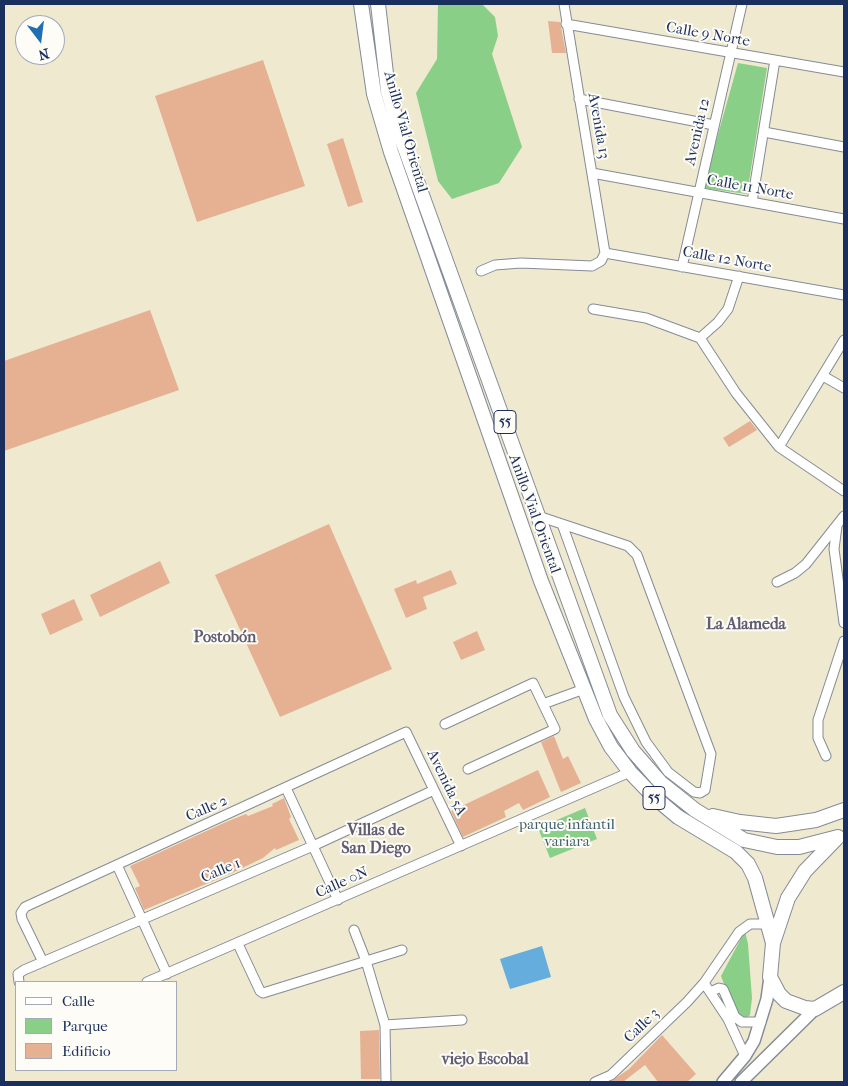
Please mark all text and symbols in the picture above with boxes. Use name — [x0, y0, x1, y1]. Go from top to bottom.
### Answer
north arrow — [15, 15, 65, 65]
street label: Calle 9 Norte — [665, 19, 751, 51]
text: N — [36, 44, 51, 64]
street label: Anillo Vial Oriental — [379, 69, 431, 195]
street label: Avenida 13 — [583, 91, 613, 161]
street label: Avenida 12 — [682, 97, 714, 167]
street label: Calle 11 Norte — [705, 172, 795, 204]
street label: Calle 12 Norte — [681, 243, 773, 277]
road number: 55 — [494, 411, 516, 434]
street label: Anillo Vial Oriental — [504, 452, 564, 576]
district label: La Alameda — [706, 615, 786, 635]
district label: Postobón — [194, 628, 256, 648]
street label: Avenida 5A — [422, 747, 470, 819]
road number: 55 — [643, 786, 665, 810]
street label: Calle 2 — [183, 792, 231, 826]
park label: parque infantil variara — [519, 816, 615, 851]
district label: Villas de San Diego — [341, 821, 411, 859]
street label: Calle 1 — [199, 855, 243, 887]
street label: Calle 0N — [313, 863, 371, 903]
legend — [15, 981, 178, 1071]
text: Calle — [62, 992, 95, 1010]
street label: Calle 3 — [621, 1005, 663, 1047]
text: Parque — [62, 1017, 108, 1035]
text: Edificio — [62, 1042, 111, 1060]
district label: viejo Escobal — [441, 1050, 529, 1070]

